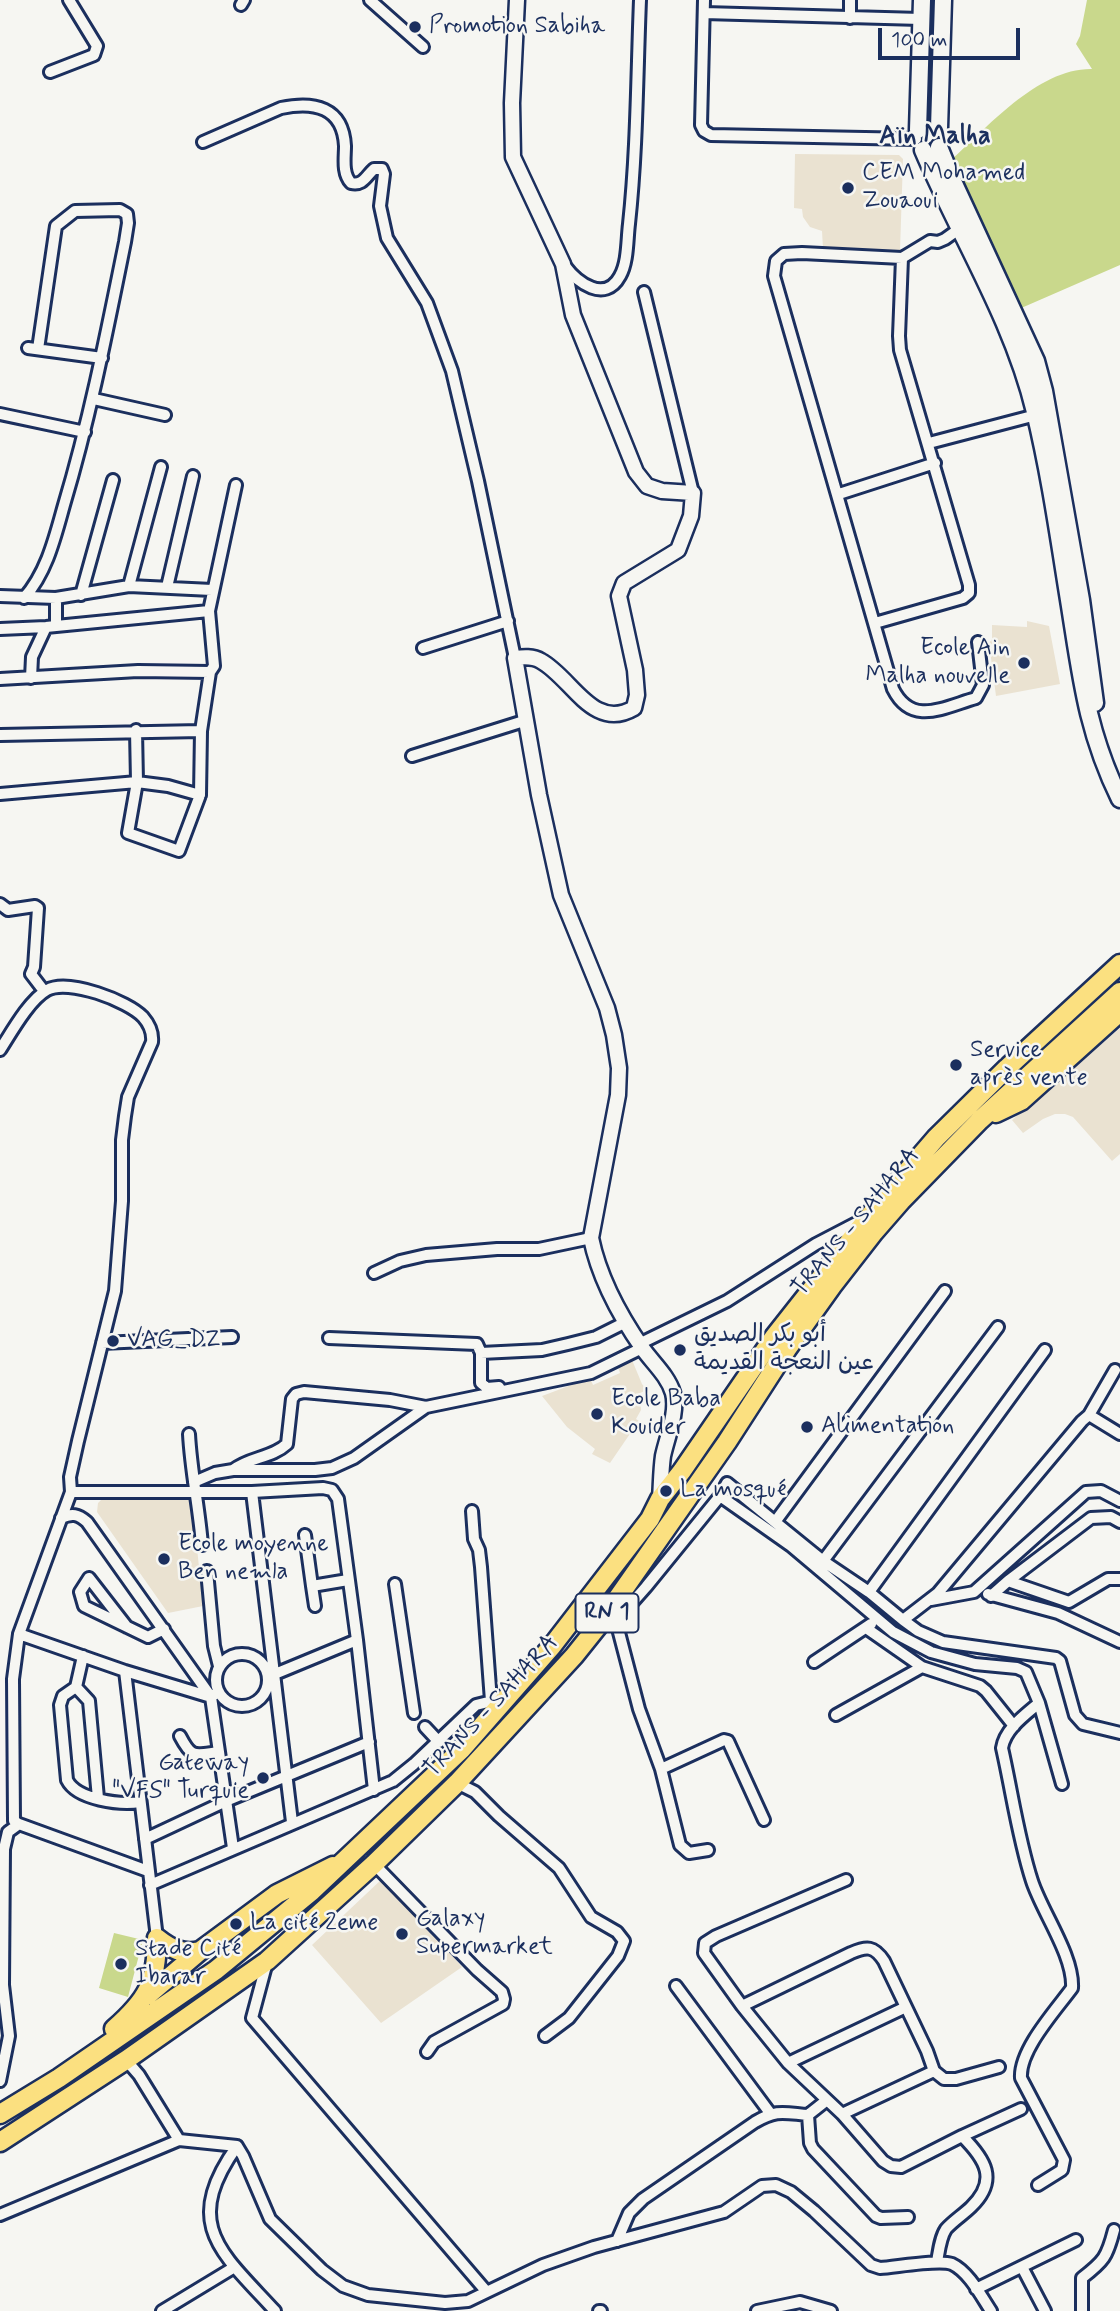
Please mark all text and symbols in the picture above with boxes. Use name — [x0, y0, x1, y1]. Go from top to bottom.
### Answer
place label: Promotion Sabiha — [429, 13, 605, 41]
scale bar — [882, 14, 1024, 58]
marker: Promotion Sabiha — [407, 19, 423, 35]
text: 100 m — [891, 26, 947, 54]
district label: Aïn Malha — [879, 122, 991, 154]
place label: CEM Mohamed Zouaoui — [862, 160, 1025, 216]
marker: CEM Mohamed Zouaoui — [840, 180, 856, 196]
place label: Ecole Ain Malha nouvelle — [865, 635, 1010, 691]
marker: Ecole Ain Malha nouvelle — [1016, 655, 1032, 671]
place label: Service après vente — [970, 1037, 1088, 1093]
marker: Service après vente — [948, 1057, 964, 1073]
street label: TRANS - SAHARA — [786, 1143, 928, 1303]
place label: أبو بكر الصديق عين النعجة القديمة — [694, 1322, 874, 1378]
place label: VAG_DZ — [127, 1327, 220, 1355]
marker: VAG_DZ — [105, 1333, 121, 1349]
marker: أبو بكر الصديق عين النعجة القديمة — [672, 1342, 688, 1358]
place label: Ecole Baba Kouider — [611, 1386, 721, 1442]
marker: Ecole Baba Kouider — [589, 1406, 605, 1422]
place label: Alimentation — [821, 1413, 954, 1441]
marker: Alimentation — [799, 1419, 815, 1435]
place label: La mosqué — [680, 1477, 786, 1505]
marker: La mosqué — [658, 1483, 674, 1499]
place label: Ecole moyenne Ben nemla — [178, 1531, 328, 1587]
marker: Ecole moyenne Ben nemla — [156, 1551, 172, 1567]
road number: RN 1 — [576, 1594, 638, 1632]
street label: TRANS - SAHARA — [418, 1629, 566, 1785]
place label: Gateway "VFS" Turquie — [112, 1750, 249, 1806]
marker: Gateway "VFS" Turquie — [255, 1770, 271, 1786]
place label: Galaxy Supermarket — [416, 1906, 553, 1962]
place label: La cité 2eme — [250, 1910, 378, 1938]
marker: La cité 2eme — [228, 1916, 244, 1932]
marker: Galaxy Supermarket — [394, 1926, 410, 1942]
place label: Stade Cité Ibarar — [135, 1936, 241, 1992]
marker: Stade Cité Ibarar — [113, 1956, 129, 1972]

